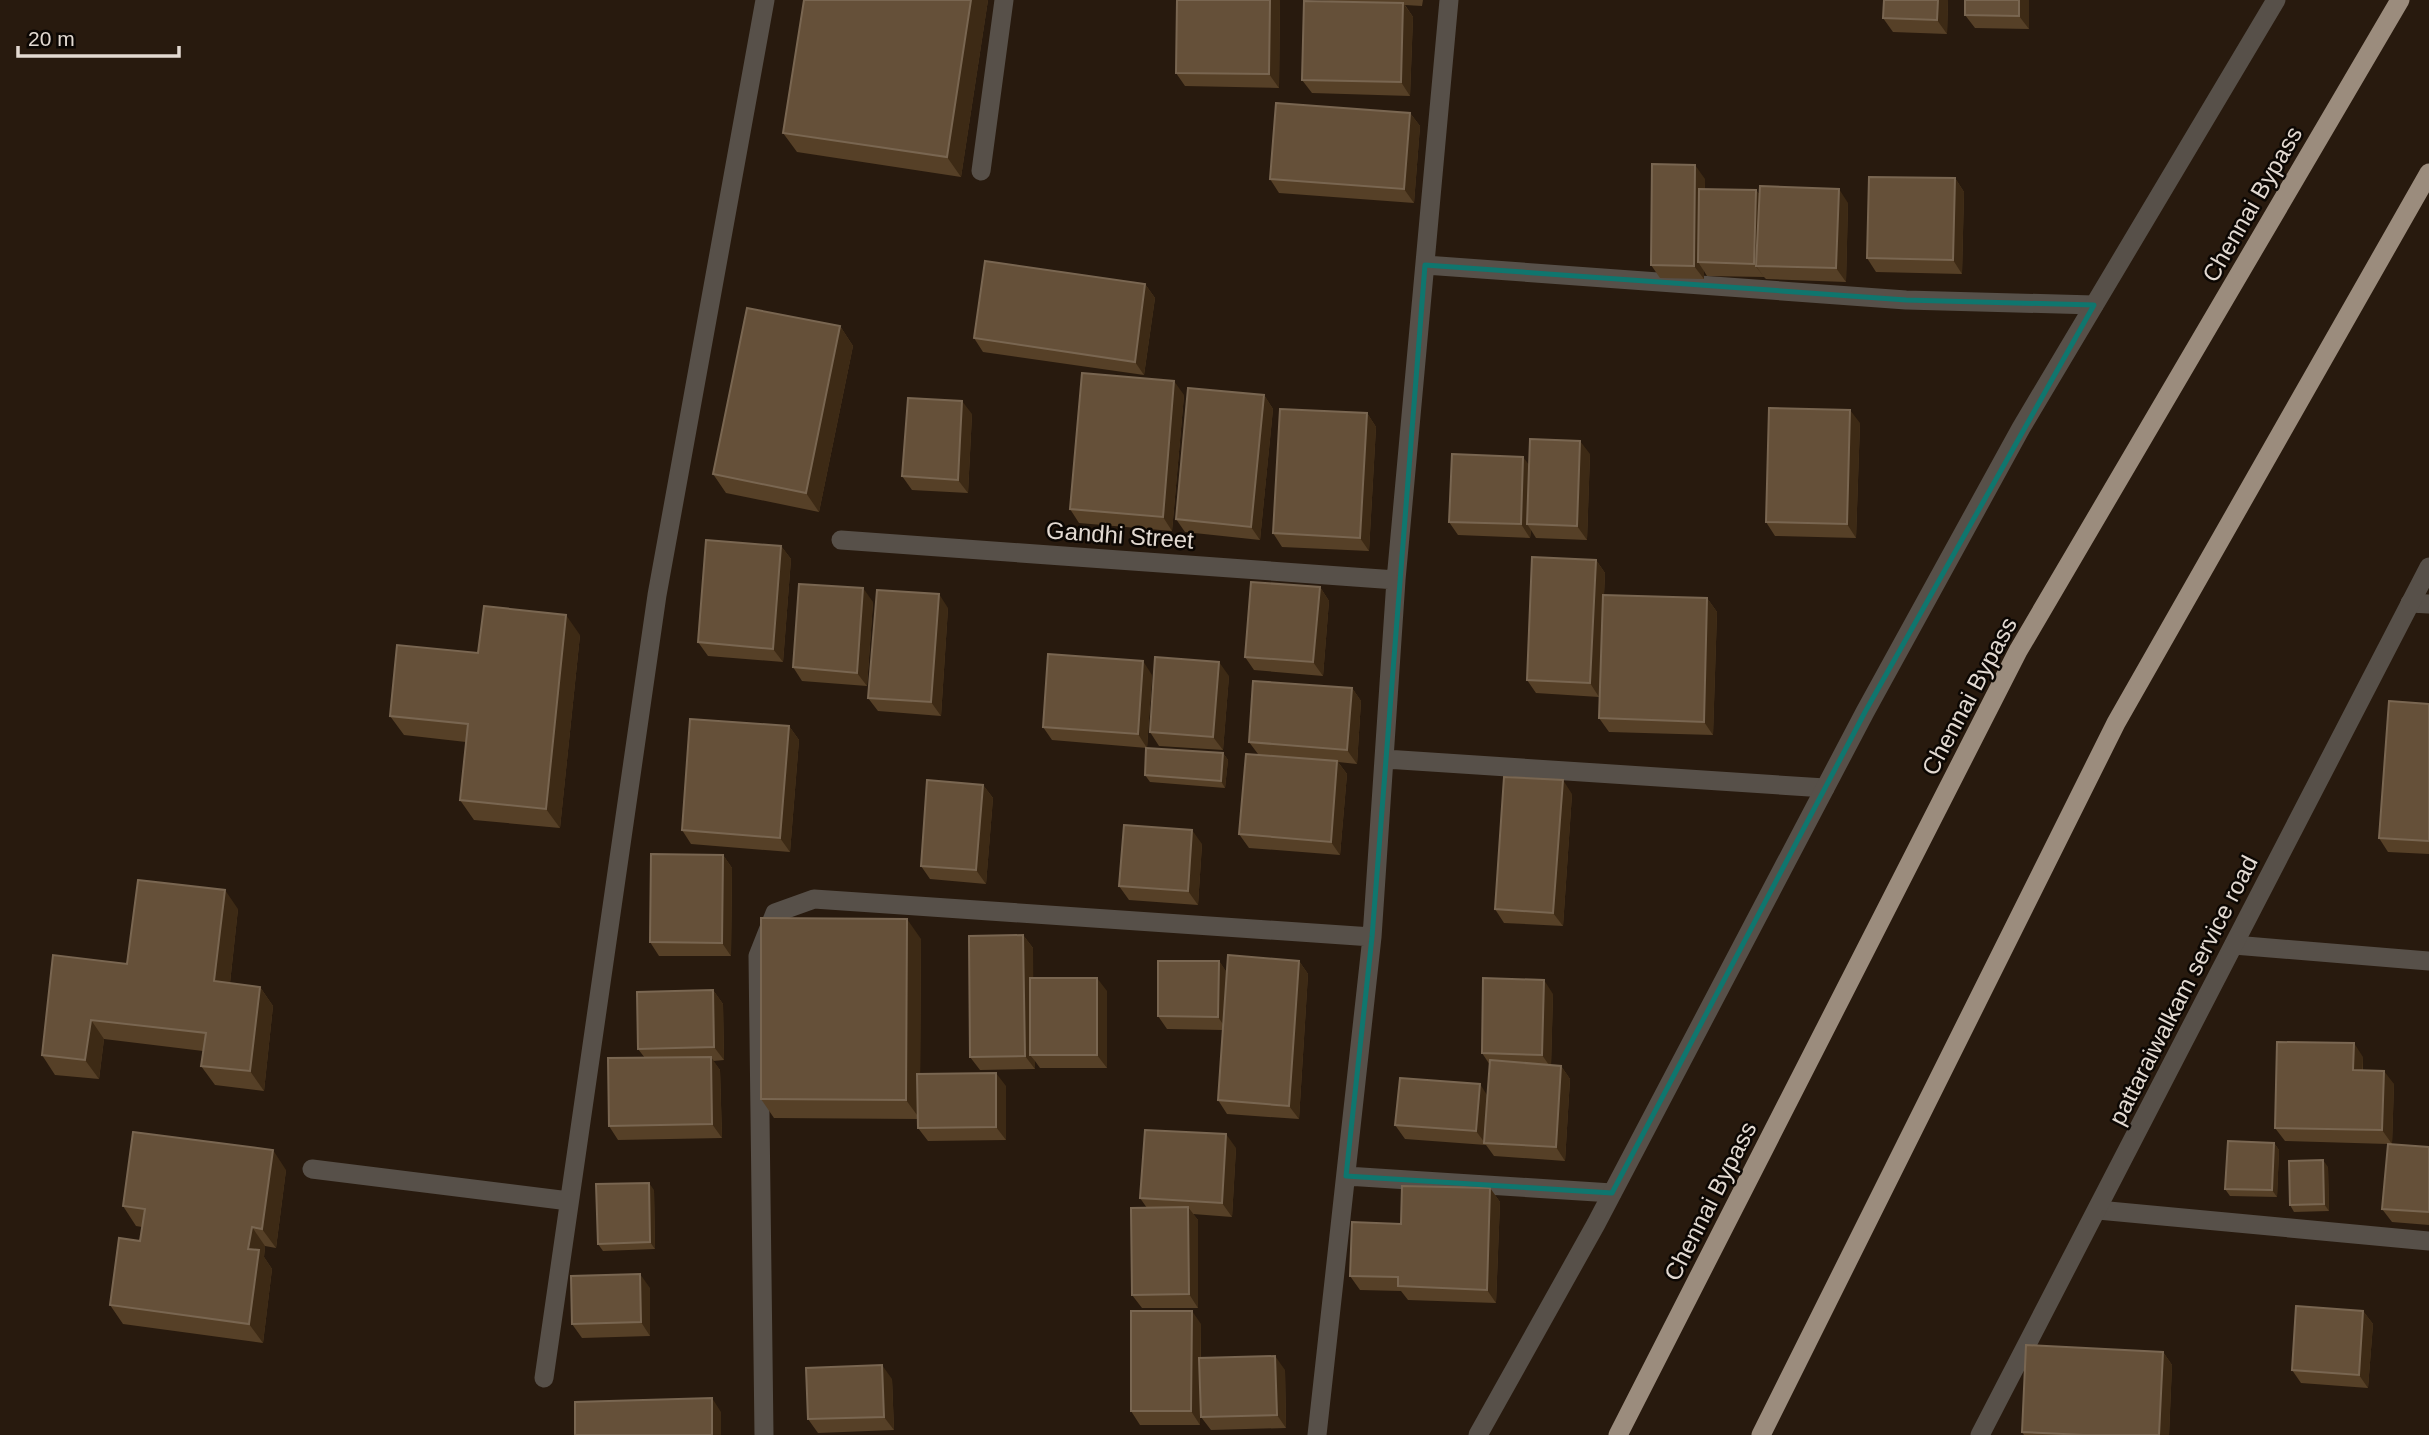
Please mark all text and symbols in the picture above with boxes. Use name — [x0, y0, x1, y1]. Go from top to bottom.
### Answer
scale bar — [18, 14, 178, 58]
text: 20 m — [28, 27, 75, 50]
street label: Chennai Bypass — [2197, 122, 2307, 286]
street label: Gandhi Street — [1045, 516, 1195, 554]
street label: Chennai Bypass — [1916, 613, 2022, 779]
street label: pattaraiwalkam service road — [2103, 851, 2263, 1129]
street label: Chennai Bypass — [1658, 1117, 1762, 1285]

